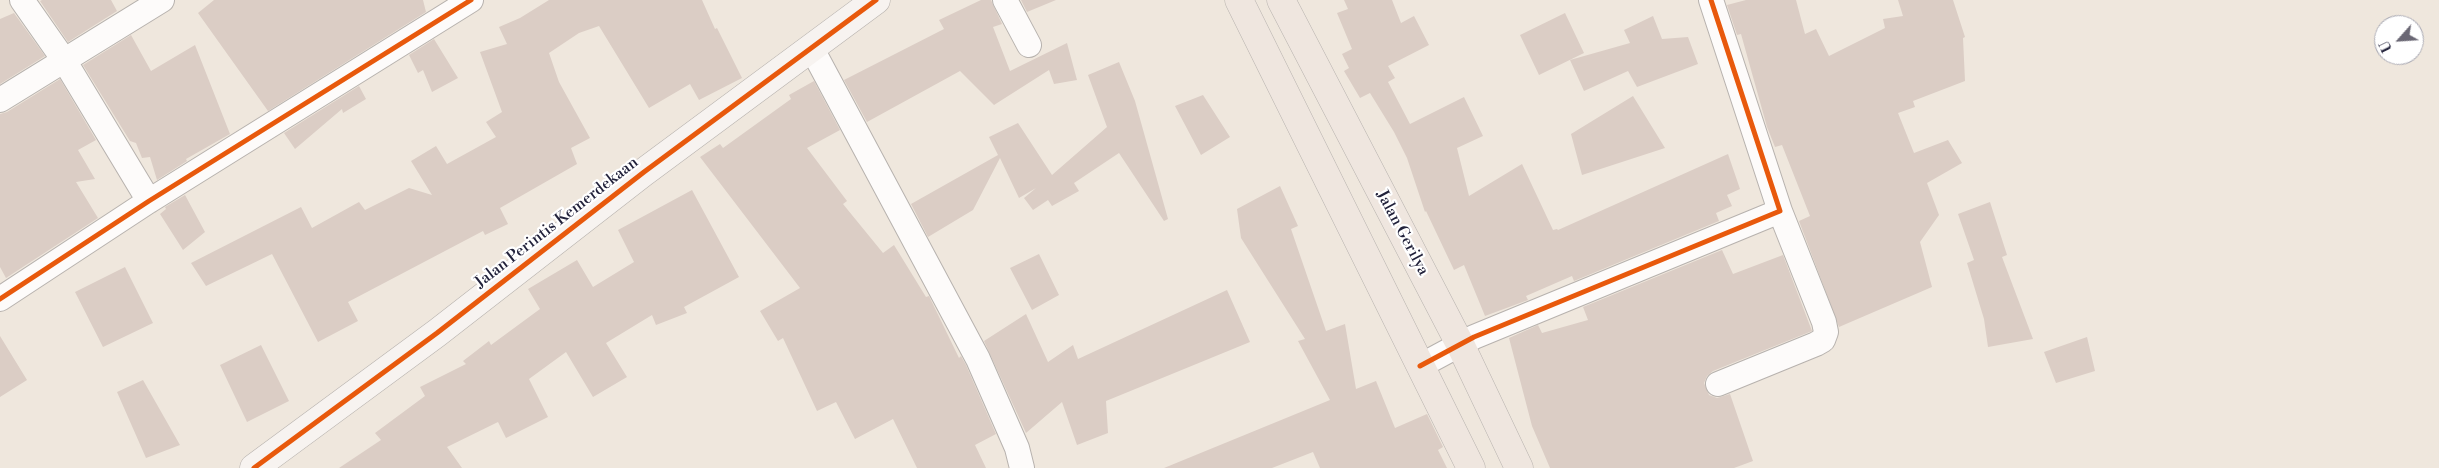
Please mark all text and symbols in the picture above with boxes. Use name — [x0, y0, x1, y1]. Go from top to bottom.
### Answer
north arrow — [2374, 15, 2424, 65]
text: U — [2376, 37, 2397, 55]
street label: Jalan Perintis Kemerdekaan — [471, 153, 643, 293]
street label: Jalan Gerilya — [1372, 187, 1432, 279]

